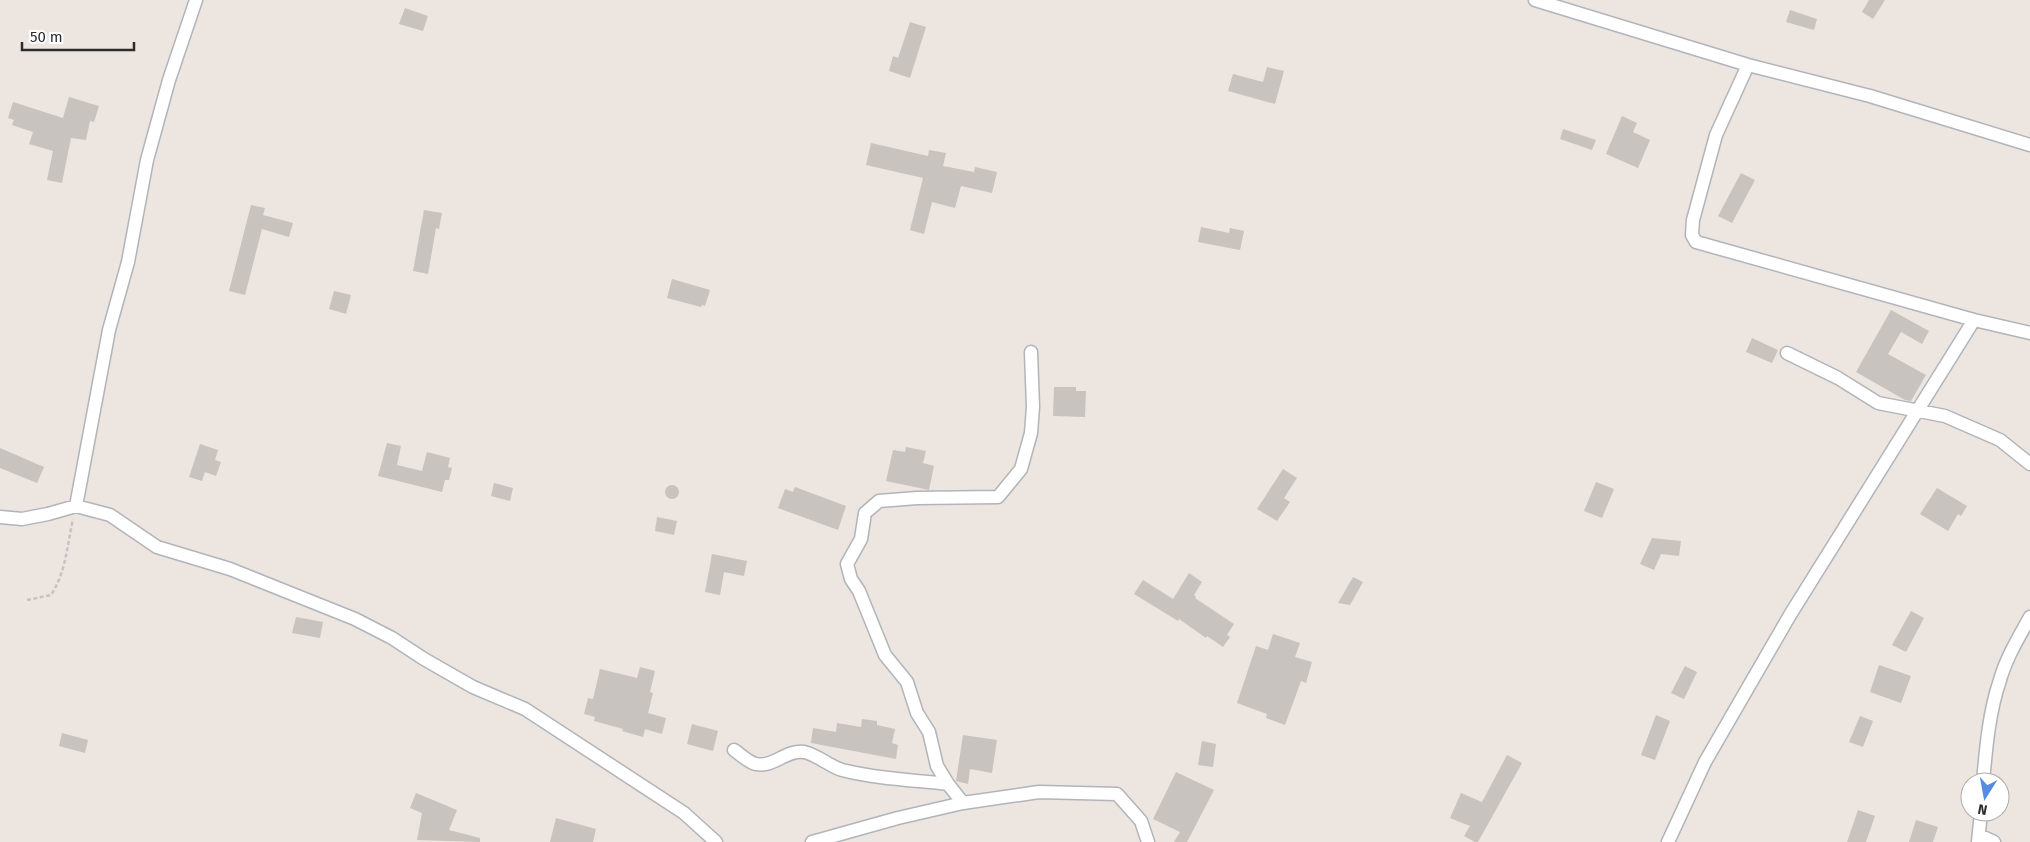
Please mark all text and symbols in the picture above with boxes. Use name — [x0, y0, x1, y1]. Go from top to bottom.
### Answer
scale bar — [22, 20, 135, 52]
text: 50 m — [30, 28, 63, 46]
north arrow — [1960, 772, 2010, 822]
text: N — [1976, 800, 1989, 819]

